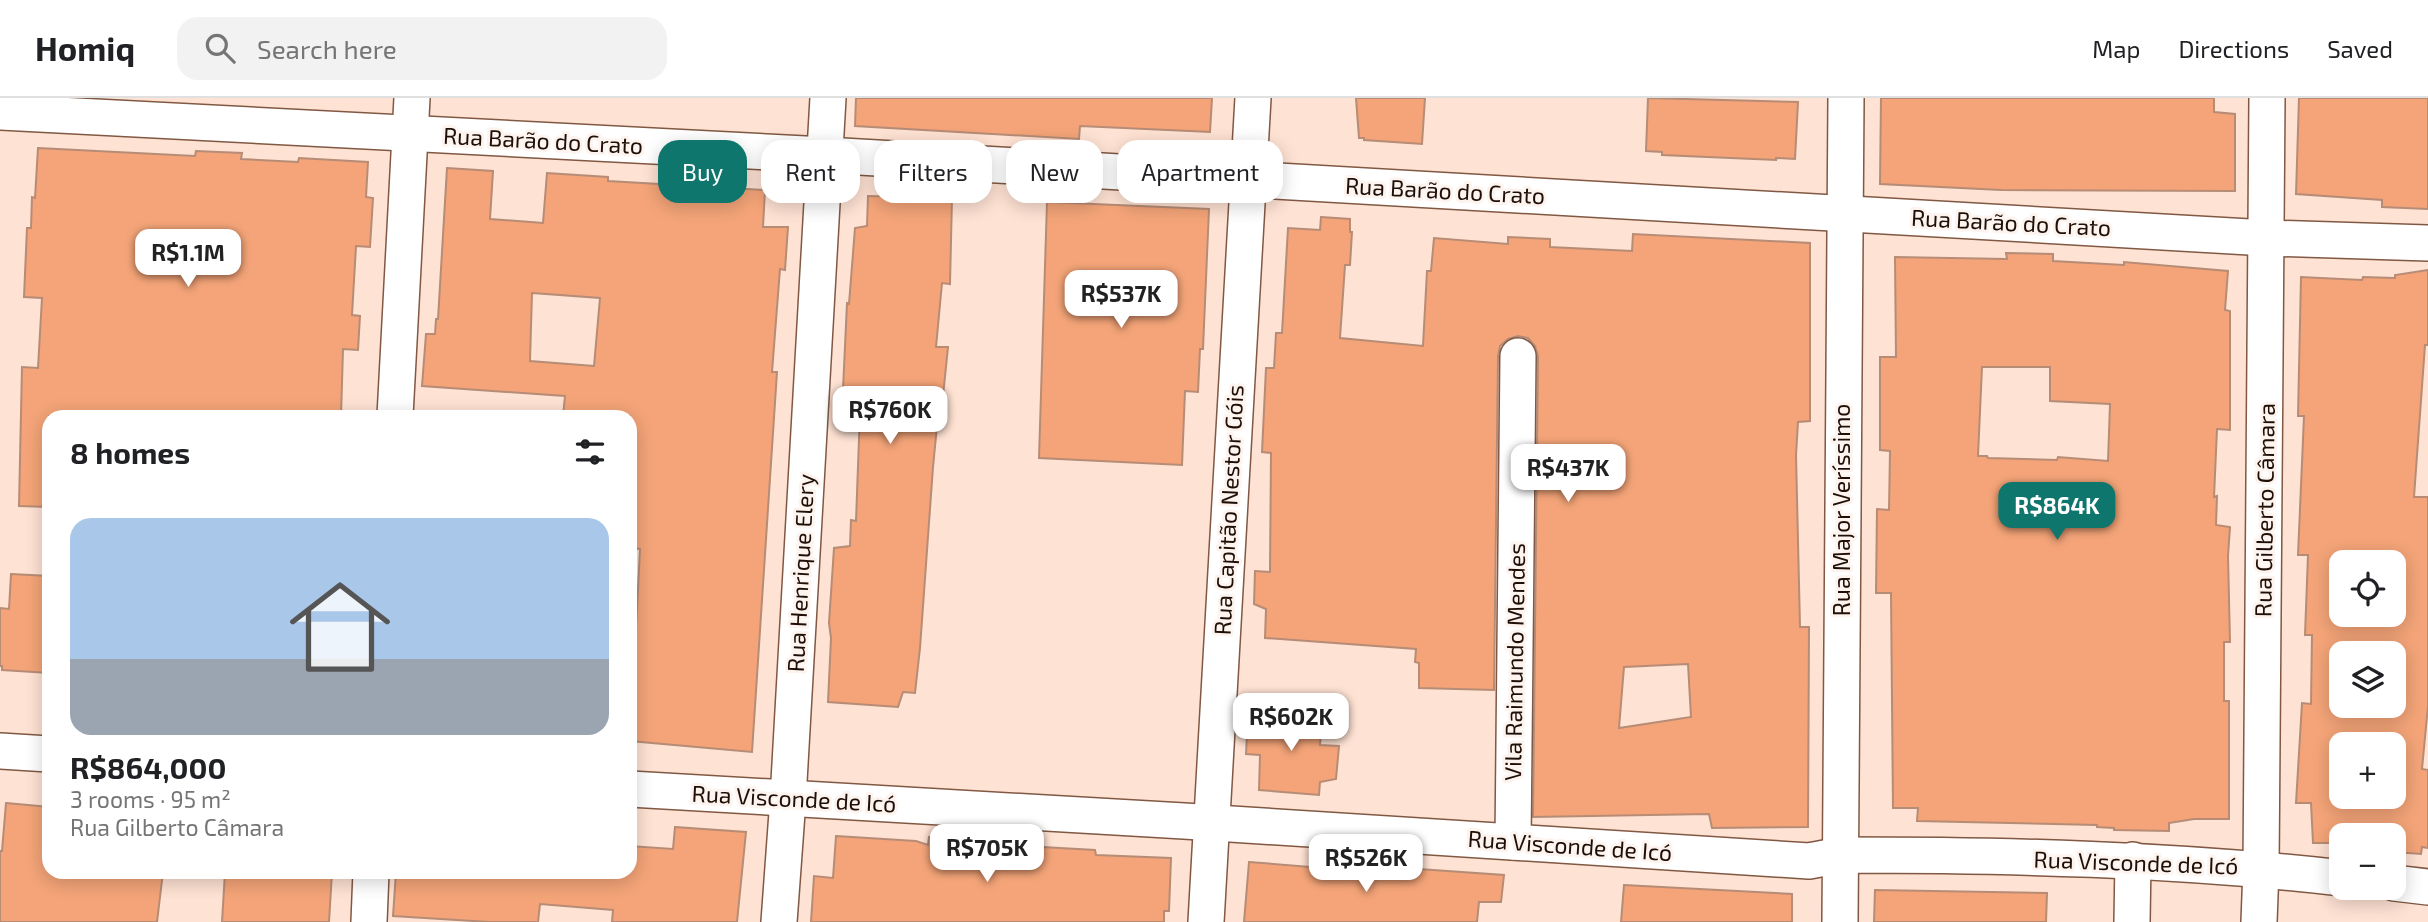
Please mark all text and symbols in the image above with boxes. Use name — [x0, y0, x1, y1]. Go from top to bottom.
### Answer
search box — [177, 17, 667, 80]
text: Homiq — [35, 28, 135, 68]
icon: search — [201, 29, 239, 67]
text: Search here — [257, 33, 397, 64]
text: Map — [2092, 34, 2140, 63]
text: Directions — [2178, 34, 2289, 63]
text: Saved — [2327, 34, 2393, 63]
street label: Rua Barão do Crato — [442, 121, 644, 159]
chip: Buy — [658, 140, 747, 203]
chip: Rent — [761, 140, 860, 203]
chip: Filters — [874, 140, 992, 203]
chip: New — [1006, 140, 1103, 203]
chip: Apartment — [1117, 140, 1283, 203]
street label: Rua Barão do Crato — [1344, 171, 1546, 209]
street label: Rua Barão do Crato — [1910, 203, 2112, 241]
pin: R$1.1M — [131, 230, 245, 289]
text: R$1.1M — [151, 238, 225, 266]
pin: R$537K — [1064, 271, 1178, 330]
text: R$537K — [1081, 279, 1161, 307]
street label: Rua Capitão Nestor Góis — [1207, 384, 1249, 636]
pin: R$760K — [833, 386, 947, 446]
text: R$760K — [848, 395, 932, 423]
street label: Rua Gilberto Câmara — [2248, 403, 2280, 617]
street label: Rua Major Veríssimo — [1827, 404, 1855, 616]
icon: filters — [571, 433, 609, 471]
text: 8 homes — [70, 434, 190, 470]
pin: R$437K — [1511, 444, 1625, 504]
text: R$437K — [1527, 453, 1609, 481]
street label: Rua Henrique Elery — [781, 473, 819, 673]
pin: R$864K — [2000, 482, 2114, 542]
text: R$864K — [2014, 491, 2100, 519]
street label: Vila Raimundo Mendes — [1498, 543, 1530, 781]
map controls — [2329, 550, 2406, 900]
button: locate — [2329, 550, 2406, 627]
icon: home — [277, 564, 403, 690]
button: layers — [2329, 641, 2406, 718]
pin: R$602K — [1234, 694, 1348, 753]
text: R$602K — [1249, 702, 1333, 730]
button: + — [2329, 732, 2406, 809]
text: R$864,000 — [70, 749, 226, 785]
street label: Rua Visconde de Icó — [691, 779, 897, 817]
text: 3 rooms · 95 m² — [70, 785, 231, 813]
text: Rua Gilberto Câmara — [70, 813, 284, 841]
button: − — [2329, 823, 2406, 900]
pin: R$705K — [930, 824, 1044, 884]
street label: Rua Visconde de Icó — [1467, 824, 1673, 866]
text: R$705K — [946, 833, 1028, 861]
pin: R$526K — [1309, 834, 1423, 894]
text: R$526K — [1325, 843, 1407, 871]
street label: Rua Visconde de Icó — [2033, 844, 2239, 880]

